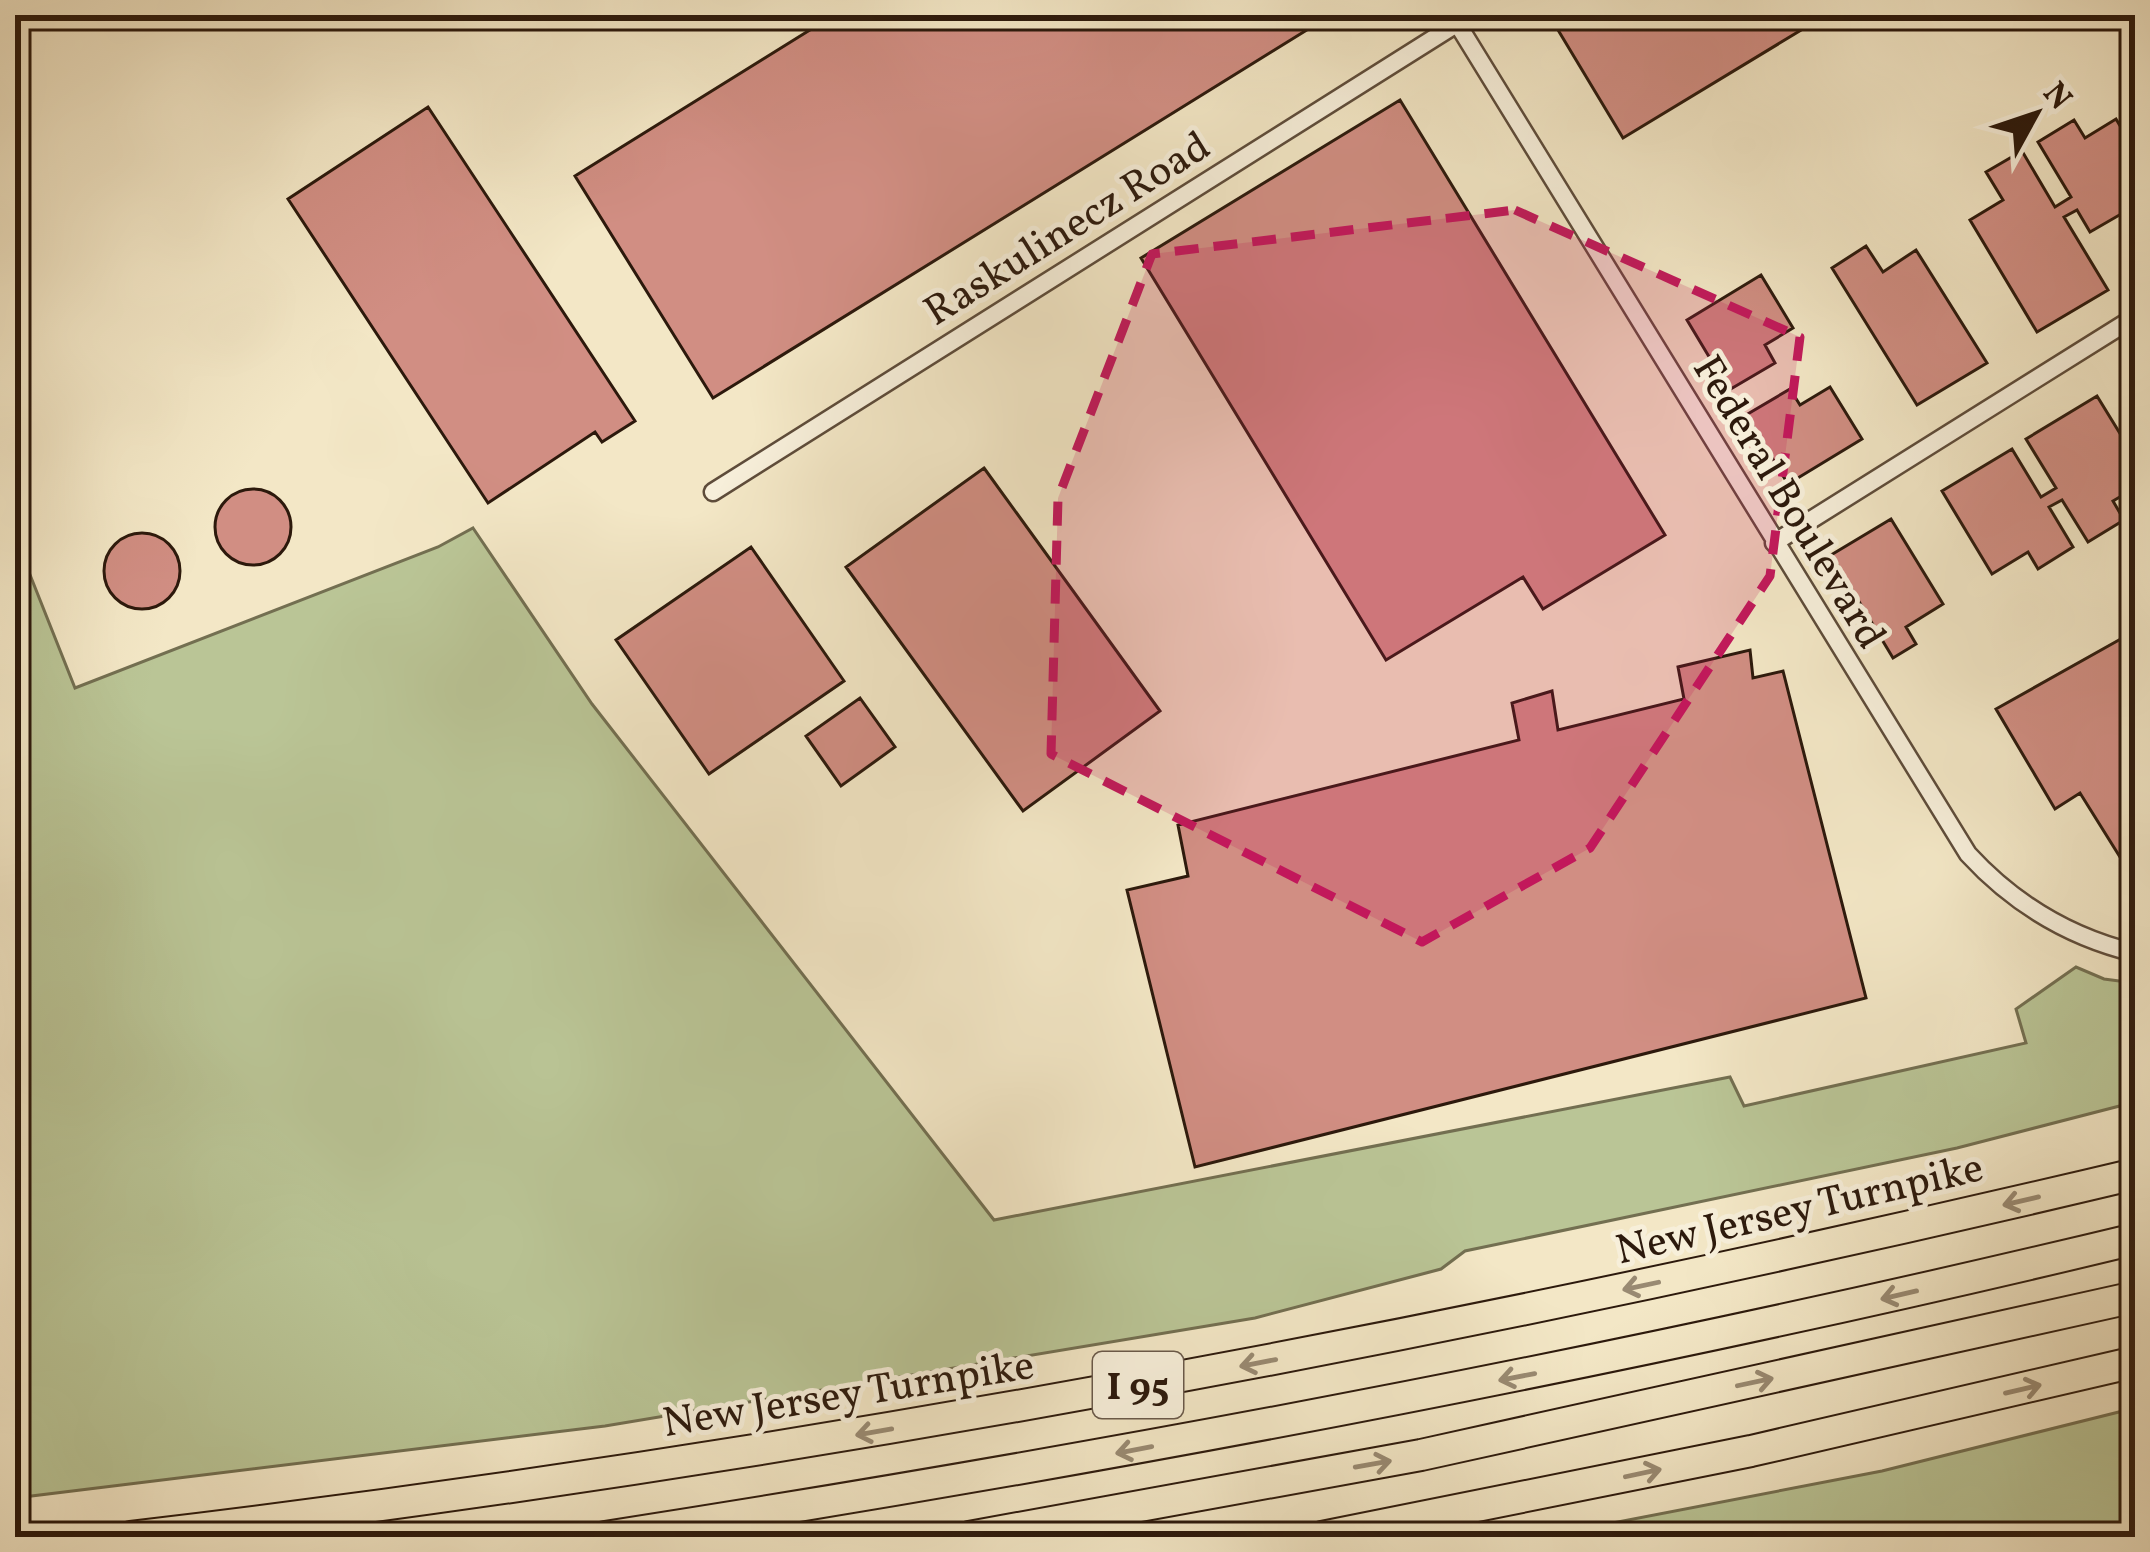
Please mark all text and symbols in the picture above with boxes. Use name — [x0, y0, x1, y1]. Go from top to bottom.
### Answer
north arrow — [1976, 54, 2096, 174]
text: N — [2031, 73, 2081, 121]
street label: Raskulinecz Road — [914, 119, 1223, 343]
street label: Federal Boulevard — [1676, 345, 1898, 661]
street label: New Jersey Turnpike — [1610, 1140, 1990, 1282]
one-way arrow — [2003, 1191, 2041, 1213]
one-way arrow — [1622, 1276, 1660, 1299]
one-way arrow — [1880, 1284, 1918, 1307]
street label: New Jersey Turnpike — [659, 1338, 1039, 1455]
road number: I 95 — [1093, 1352, 1183, 1418]
one-way arrow — [1240, 1352, 1279, 1375]
one-way arrow — [1499, 1367, 1538, 1389]
one-way arrow — [1735, 1370, 1773, 1393]
one-way arrow — [2004, 1377, 2042, 1399]
one-way arrow — [856, 1422, 895, 1444]
one-way arrow — [1116, 1440, 1155, 1462]
one-way arrow — [1353, 1452, 1392, 1474]
one-way arrow — [1622, 1461, 1661, 1483]

